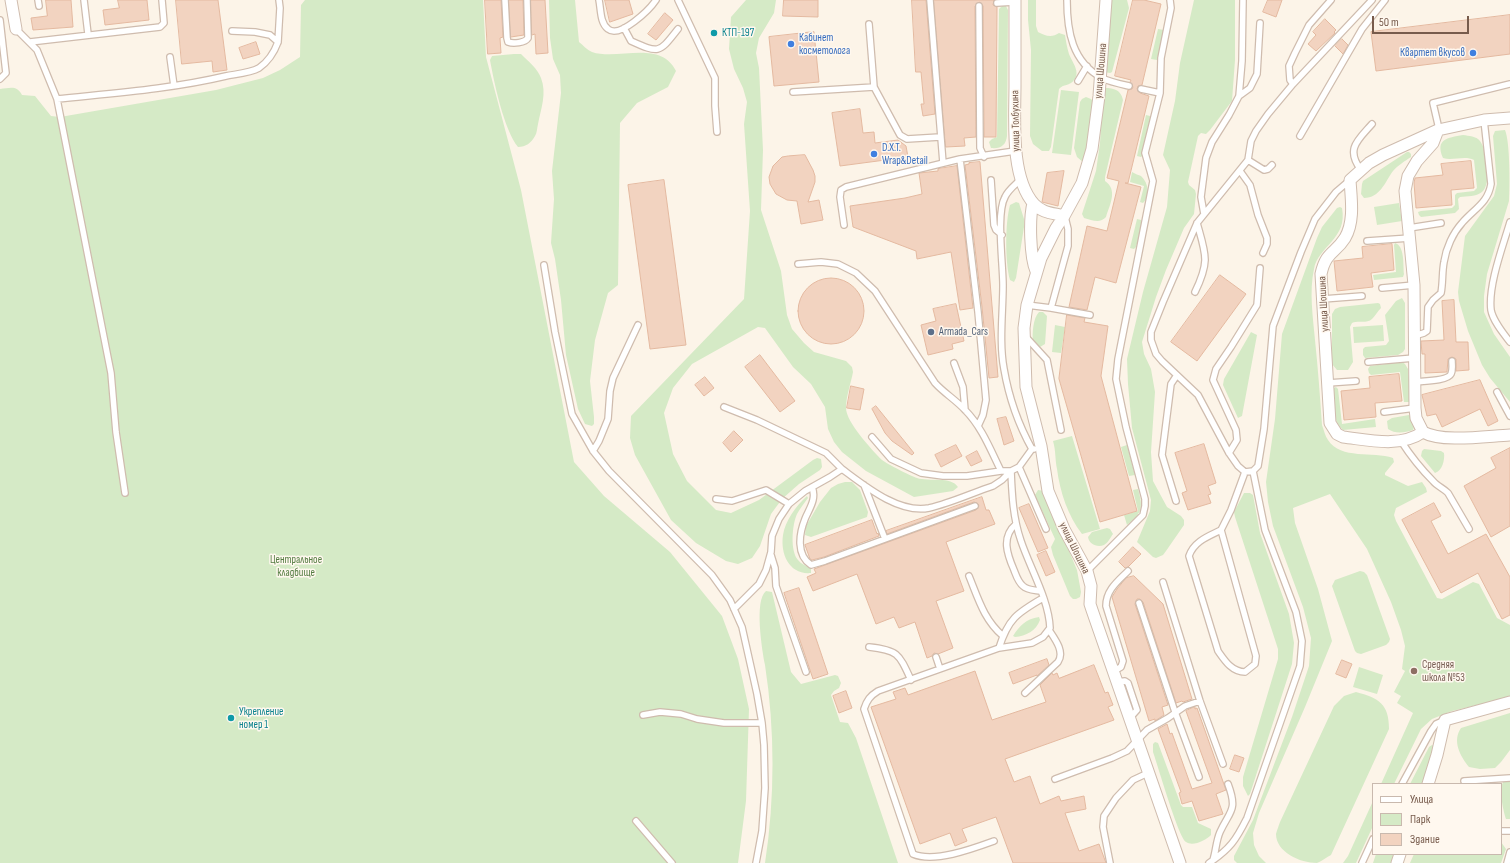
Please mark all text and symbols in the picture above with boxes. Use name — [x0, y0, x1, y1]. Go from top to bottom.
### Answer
scale bar — [1374, 8, 1471, 34]
text: 50 m — [1379, 15, 1399, 30]
place label: КТП-197 — [722, 26, 754, 40]
marker: КТП-197 — [709, 28, 719, 38]
place label: Кабинет косметолога — [799, 31, 850, 57]
marker: Кабинет косметолога — [786, 39, 796, 49]
street label: улица Шошина — [1092, 43, 1110, 99]
place label: Квартет вкусов — [1400, 46, 1465, 60]
marker: Квартет вкусов — [1468, 48, 1478, 58]
street label: улица Толбухина — [1009, 90, 1023, 152]
place label: D.X.T. Wrap&Detail — [882, 141, 928, 167]
marker: D.X.T. Wrap&Detail — [869, 149, 879, 159]
street label: улица Шошина — [1316, 276, 1332, 332]
place label: Armada_Cars — [939, 325, 988, 339]
marker: Armada_Cars — [926, 327, 936, 337]
street label: улица Шошина — [1056, 520, 1092, 576]
park label: Центральное кладбище — [270, 553, 322, 579]
place label: Средняя школа №53 — [1422, 658, 1465, 684]
marker: Средняя школа №53 — [1409, 666, 1419, 676]
place label: Укрепление номер 1 — [239, 705, 283, 731]
marker: Укрепление номер 1 — [226, 713, 236, 723]
legend — [1372, 783, 1502, 855]
text: Улица — [1410, 792, 1433, 807]
text: Парк — [1410, 812, 1430, 827]
text: Здание — [1410, 832, 1440, 847]

